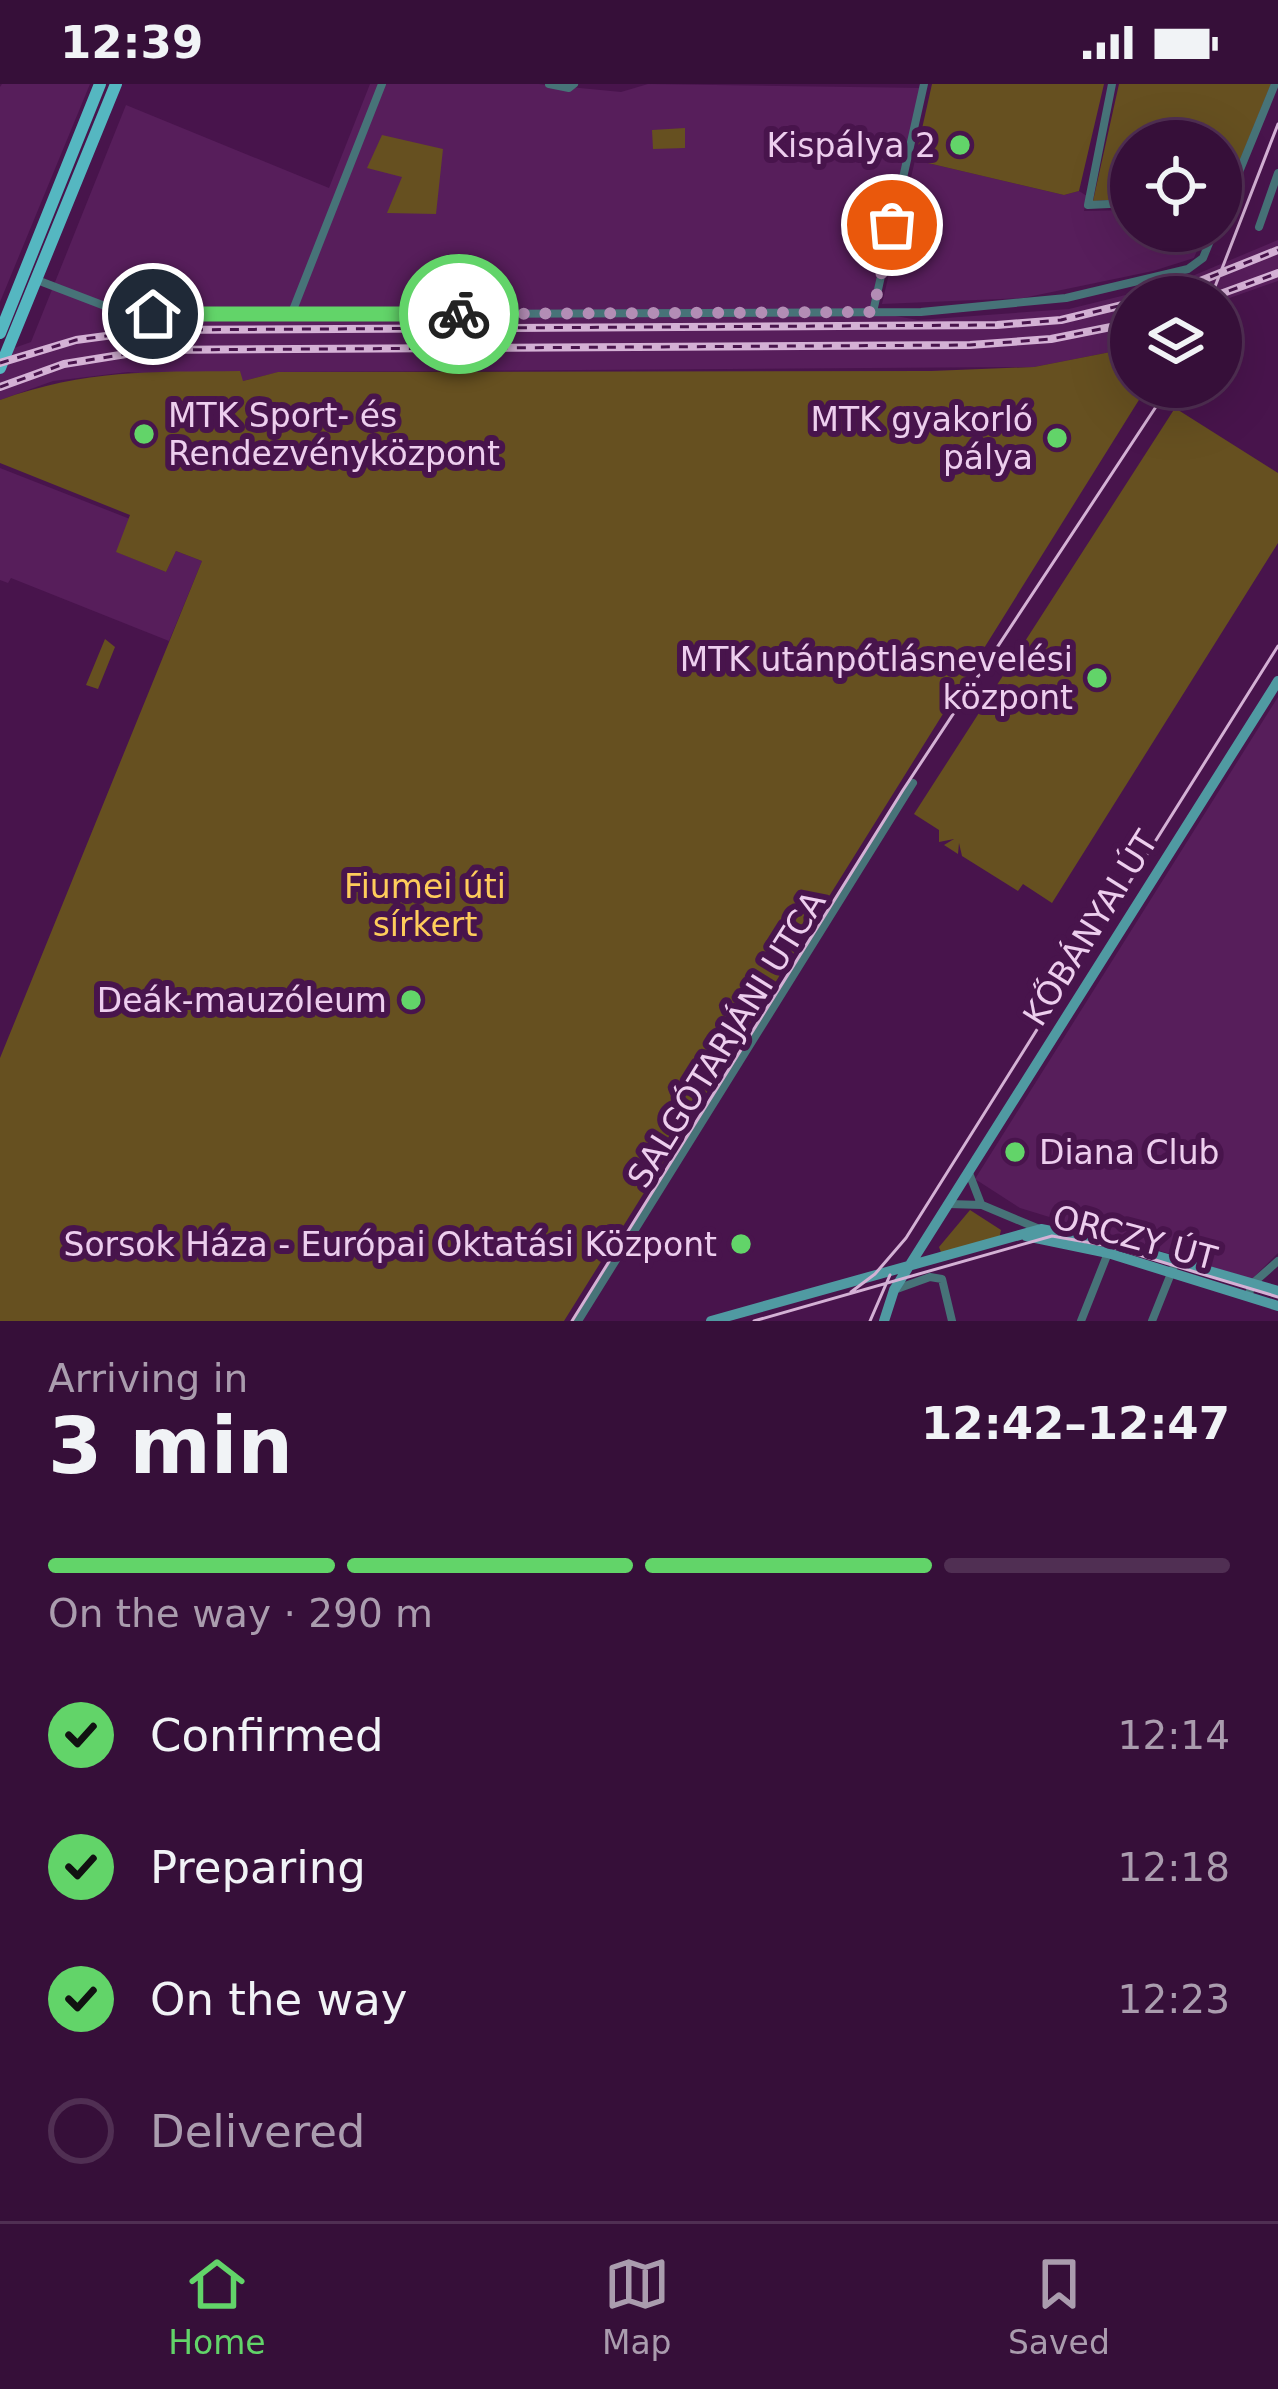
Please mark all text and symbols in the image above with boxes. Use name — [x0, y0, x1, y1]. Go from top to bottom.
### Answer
text: 12:39 — [60, 16, 203, 69]
map controls — [1110, 120, 1242, 408]
button: locate — [1110, 120, 1242, 252]
place label: Kispálya 2 — [766, 126, 936, 165]
marker: Kispálya 2 — [947, 132, 973, 158]
pin — [841, 174, 943, 276]
icon: bag — [859, 192, 925, 258]
courier — [399, 254, 519, 374]
pin — [102, 263, 204, 365]
button: layers — [1110, 276, 1242, 408]
icon: home — [120, 281, 186, 347]
icon: bike — [426, 281, 492, 347]
place label: MTK Sport- és Rendezvényközpont — [168, 396, 500, 473]
place label: MTK gyakorló pálya — [810, 400, 1033, 477]
marker: MTK Sport- és Rendezvényközpont — [131, 421, 157, 447]
marker: MTK gyakorló pálya — [1044, 425, 1070, 451]
place label: MTK utánpótlásnevelési központ — [680, 640, 1073, 717]
marker: MTK utánpótlásnevelési központ — [1084, 665, 1110, 691]
street label: KŐBÁNYAI ÚT — [1014, 822, 1166, 1033]
park label: Fiumei úti sírkert — [344, 867, 506, 944]
street label: SALGÓTARJÁNI UTCA — [618, 883, 834, 1195]
place label: Deák-mauzóleum — [97, 981, 387, 1020]
marker: Deák-mauzóleum — [398, 987, 424, 1013]
place label: Diana Club — [1039, 1133, 1220, 1172]
marker: Diana Club — [1002, 1139, 1028, 1165]
street label: ORCZY ÚT — [1049, 1196, 1222, 1278]
place label: Sorsok Háza - Európai Oktatási Központ — [63, 1225, 717, 1264]
marker: Sorsok Háza - Európai Oktatási Központ — [728, 1231, 754, 1257]
text: Arriving in — [48, 1356, 248, 1401]
text: 12:42–12:47 — [921, 1397, 1230, 1450]
text: 3 min — [48, 1401, 293, 1491]
text: On the way · 290 m — [48, 1591, 433, 1636]
icon: check — [48, 1702, 114, 1768]
text: Confirmed — [150, 1709, 384, 1762]
text: 12:14 — [1118, 1713, 1230, 1758]
icon: check — [48, 1834, 114, 1900]
text: Preparing — [150, 1841, 366, 1894]
text: 12:18 — [1118, 1845, 1230, 1890]
icon: check — [48, 1966, 114, 2032]
text: On the way — [150, 1973, 407, 2026]
text: 12:23 — [1118, 1977, 1230, 2022]
text: Delivered — [150, 2105, 365, 2158]
tab: Home — [168, 2251, 266, 2362]
tab: Map — [602, 2251, 672, 2362]
tab: Saved — [1008, 2251, 1110, 2362]

